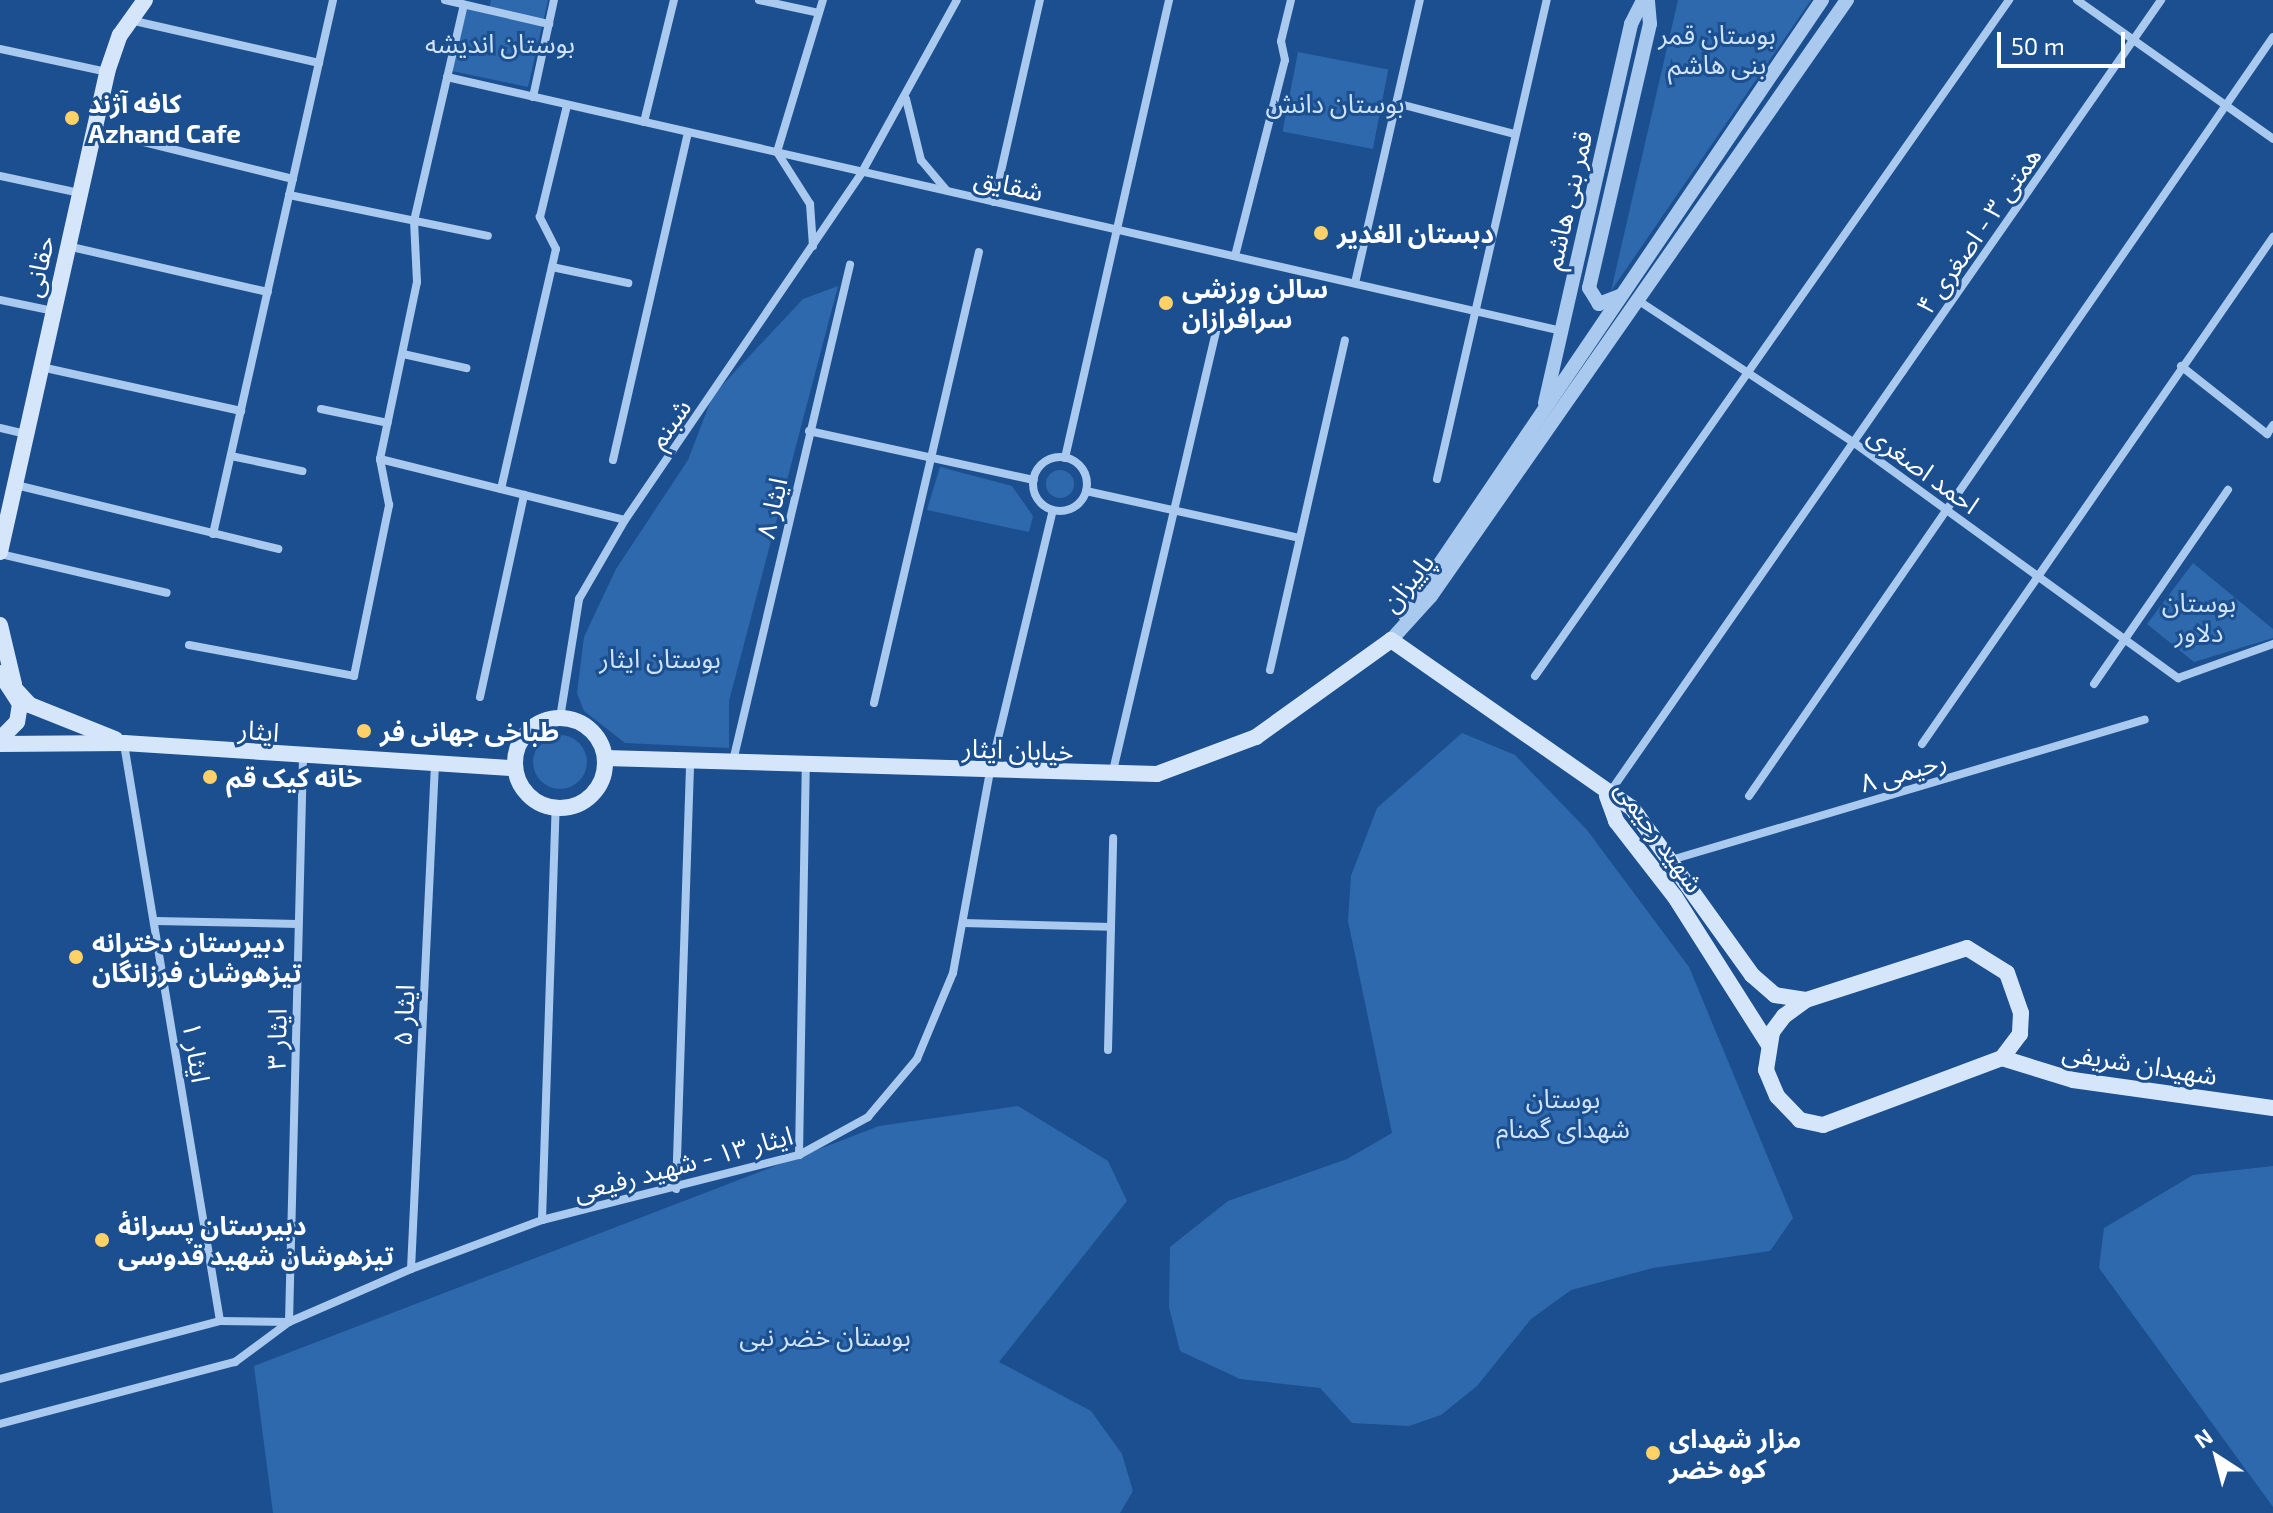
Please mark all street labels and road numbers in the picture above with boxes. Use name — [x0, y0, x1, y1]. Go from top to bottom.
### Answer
street label: قمر بنی هاشم — [1536, 128, 1598, 272]
street label: همتی ۳ - اصغری ۴ — [1909, 141, 2047, 319]
street label: شقایق — [972, 161, 1046, 207]
street label: حقانی — [16, 232, 60, 300]
street label: شبنم — [641, 392, 697, 454]
street label: احمد اصغری — [1862, 418, 1986, 520]
street label: ایثار ۸ — [749, 475, 793, 541]
street label: پاییزان — [1374, 546, 1440, 618]
street label: ایثار — [237, 713, 281, 747]
street label: خیابان ایثار — [962, 731, 1074, 767]
street label: رحیمی ۸ — [1856, 744, 1950, 798]
street label: شهید رحیمی — [1609, 774, 1711, 898]
street label: ایثار ۵ — [386, 984, 420, 1046]
street label: ایثار ۳ — [260, 1008, 292, 1070]
street label: ایثار ۱ — [177, 1019, 217, 1085]
street label: شهیدان شریفی — [2060, 1035, 2220, 1091]
street label: ایثار ۱۳ - شهید رفیعی — [570, 1119, 796, 1207]

